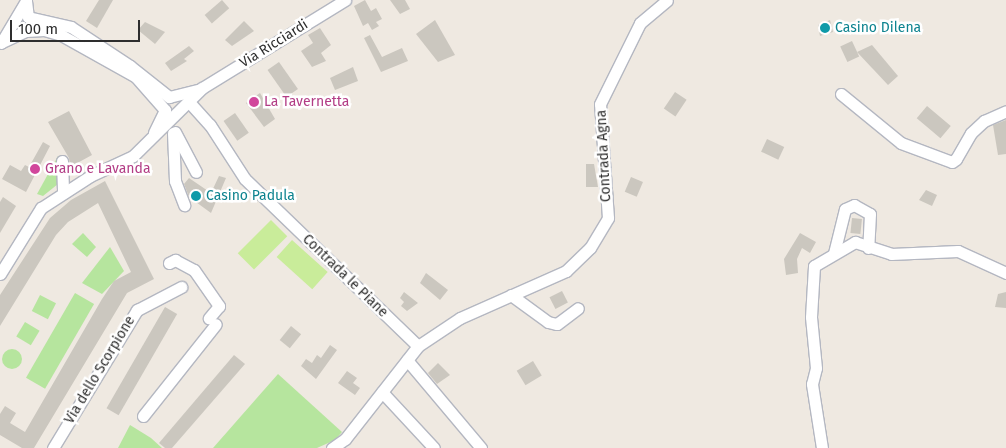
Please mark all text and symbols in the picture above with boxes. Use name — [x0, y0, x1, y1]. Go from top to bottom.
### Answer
scale bar — [12, 10, 142, 42]
street label: Via Ricciardi — [237, 16, 311, 72]
text: 100 m — [18, 20, 58, 38]
place label: Casino Dilena — [835, 20, 921, 36]
marker: Casino Dilena — [819, 22, 831, 34]
place label: La Tavernetta — [264, 94, 349, 110]
marker: La Tavernetta — [248, 96, 260, 108]
street label: Contrada Agna — [593, 109, 615, 203]
place label: Grano e Lavanda — [45, 161, 151, 177]
marker: Grano e Lavanda — [29, 163, 41, 175]
place label: Casino Padula — [206, 188, 295, 204]
marker: Casino Padula — [190, 190, 202, 202]
street label: Contrada le Piane — [299, 231, 391, 321]
street label: Via dello Scorpione — [61, 313, 139, 427]

